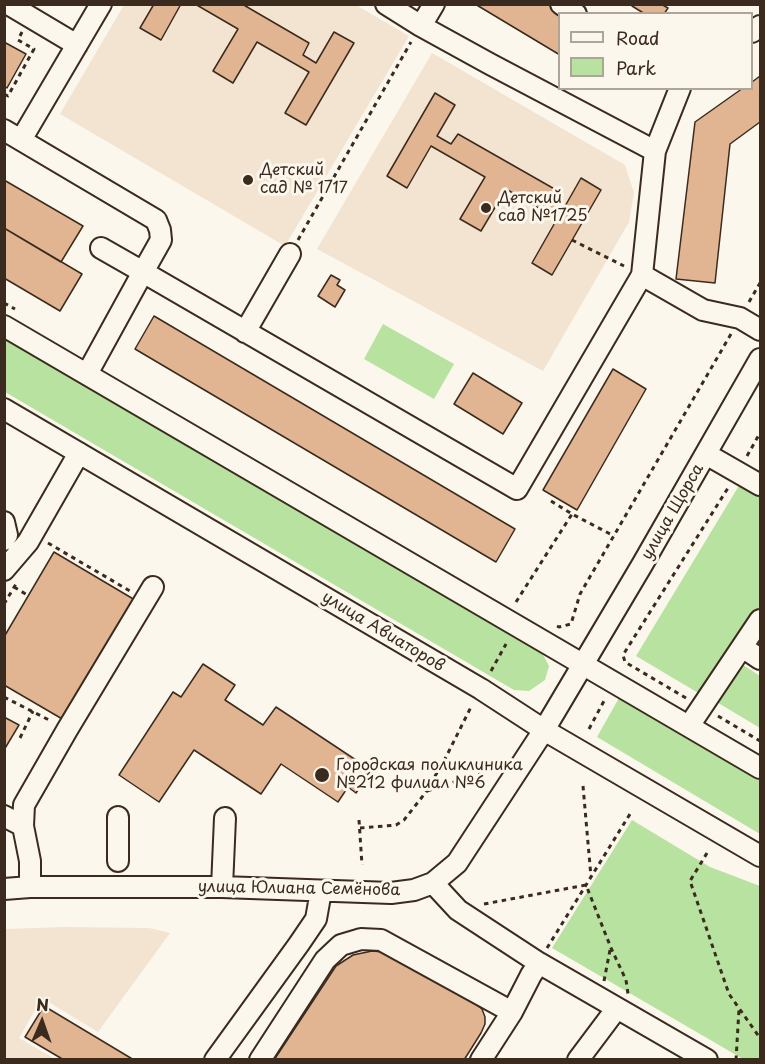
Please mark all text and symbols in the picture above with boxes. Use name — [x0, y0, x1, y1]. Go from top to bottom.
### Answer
legend — [558, 12, 753, 90]
text: Road — [616, 24, 660, 51]
text: Park — [616, 54, 656, 81]
place label: Детский сад № 1717 — [260, 161, 348, 199]
marker: Детский сад № 1717 — [241, 173, 255, 187]
place label: Детский сад №1725 — [498, 189, 588, 227]
marker: Детский сад №1725 — [479, 201, 493, 215]
street label: улица Щорса — [638, 461, 708, 563]
street label: улица Авиаторов — [318, 588, 448, 676]
place label: Городская поликлиника №212 филиал №6 — [336, 756, 523, 794]
marker: Городская поликлиника №212 филиал №6 — [313, 766, 331, 784]
street label: улица Юлиана Семёнова — [198, 878, 400, 900]
north arrow — [12, 992, 72, 1052]
text: N — [36, 992, 49, 1016]

